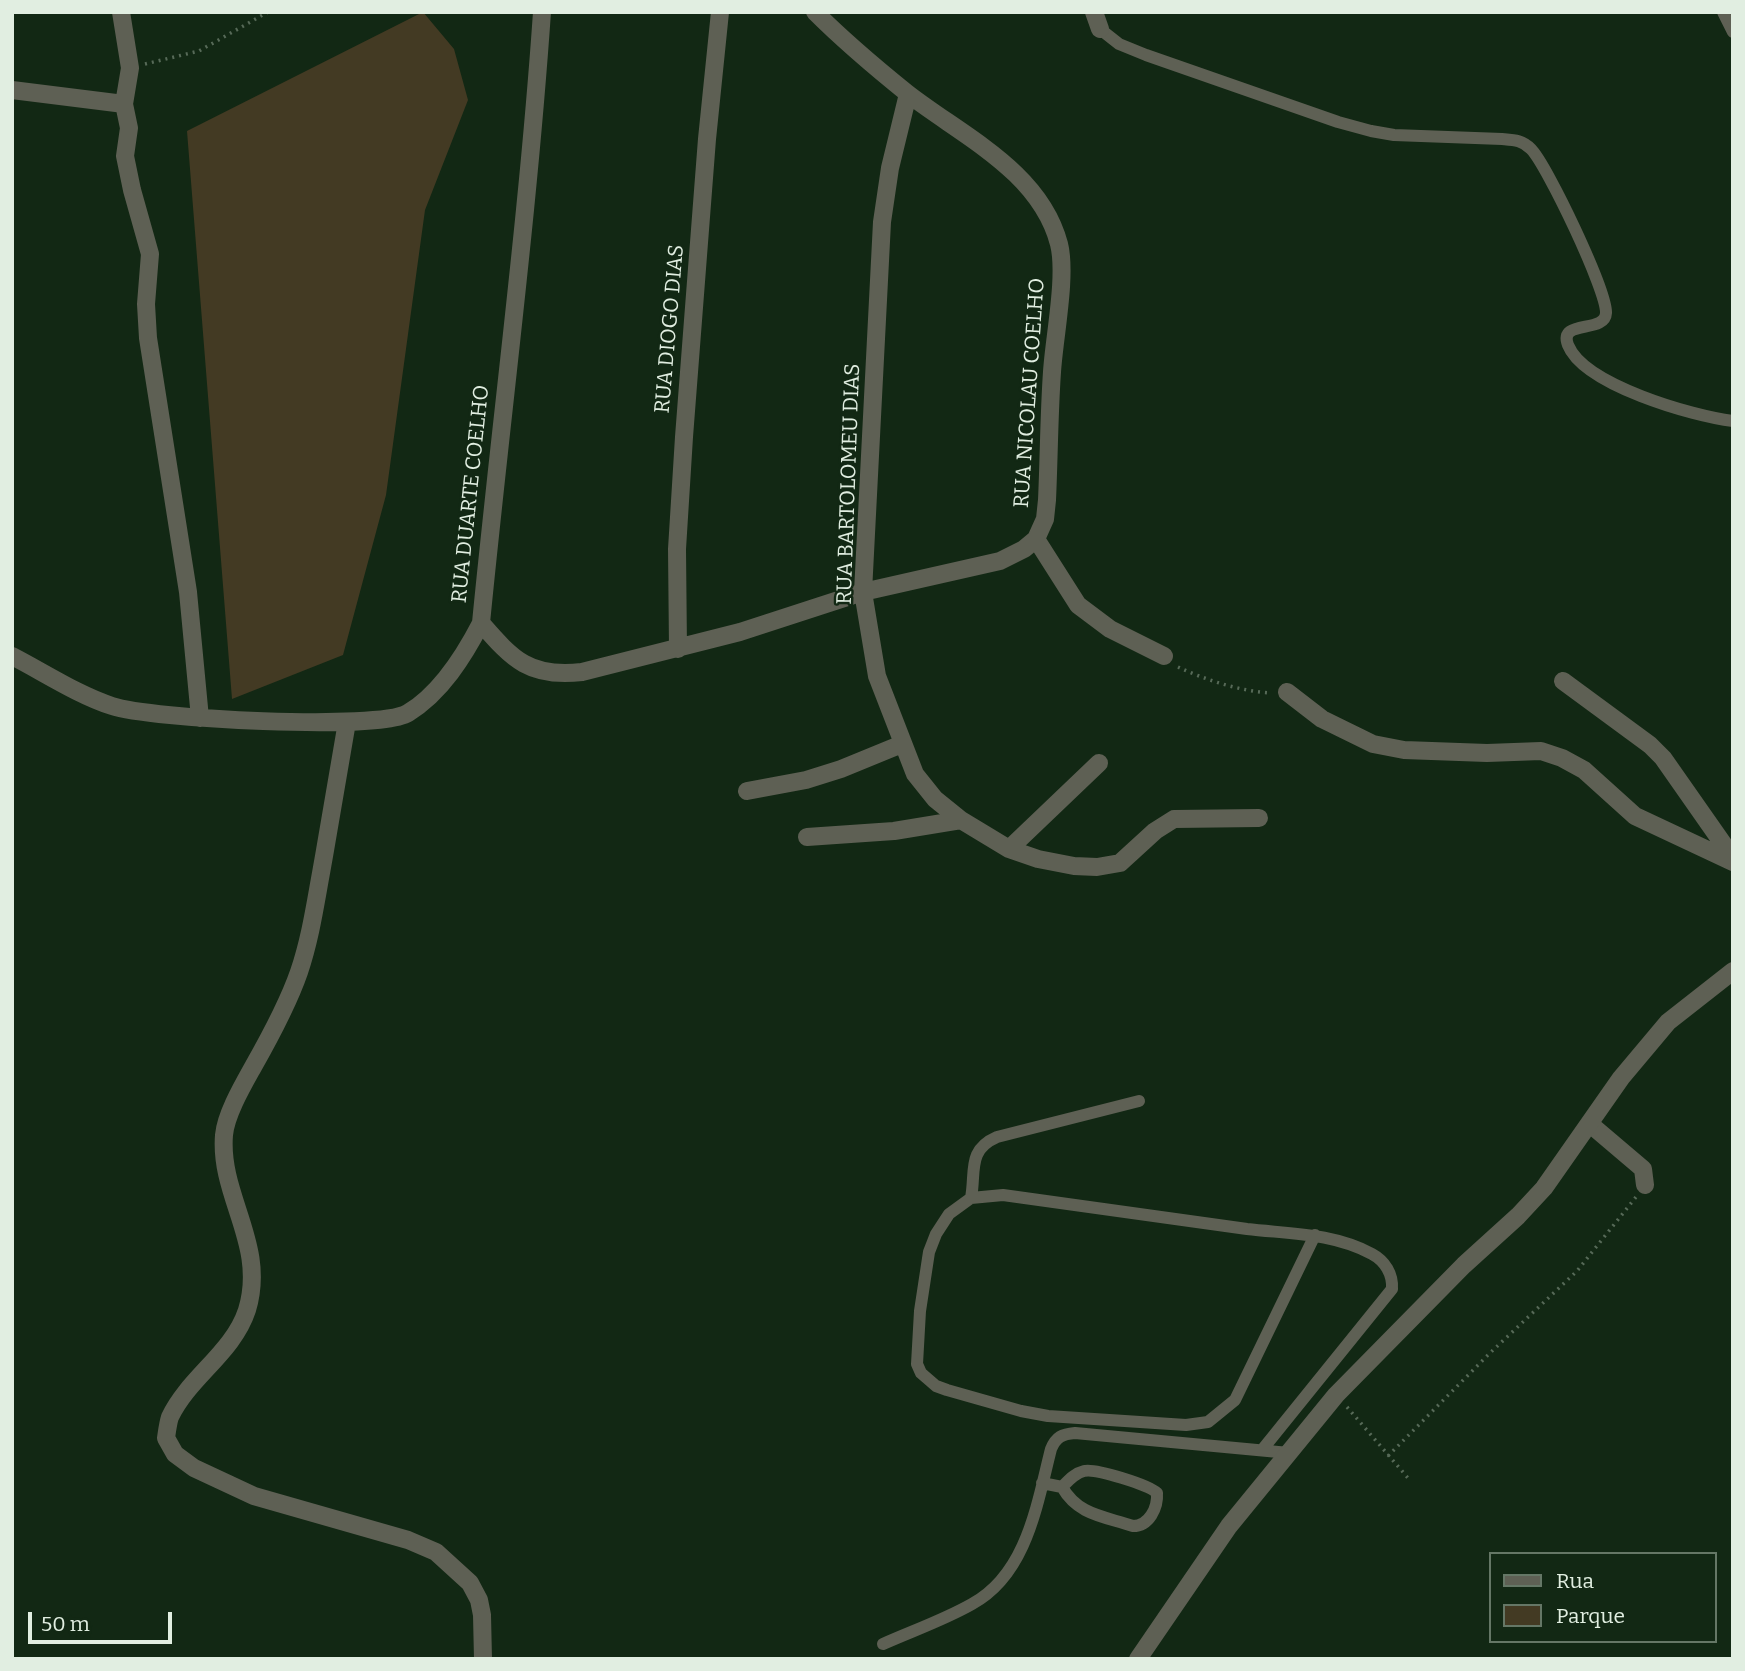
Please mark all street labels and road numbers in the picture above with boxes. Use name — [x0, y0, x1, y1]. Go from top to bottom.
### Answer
street label: RUA DIOGO DIAS — [650, 244, 690, 414]
street label: RUA NICOLAU COELHO — [1009, 277, 1051, 509]
street label: RUA BARTOLOMEU DIAS — [832, 363, 866, 605]
street label: RUA DUARTE COELHO — [447, 384, 495, 604]

